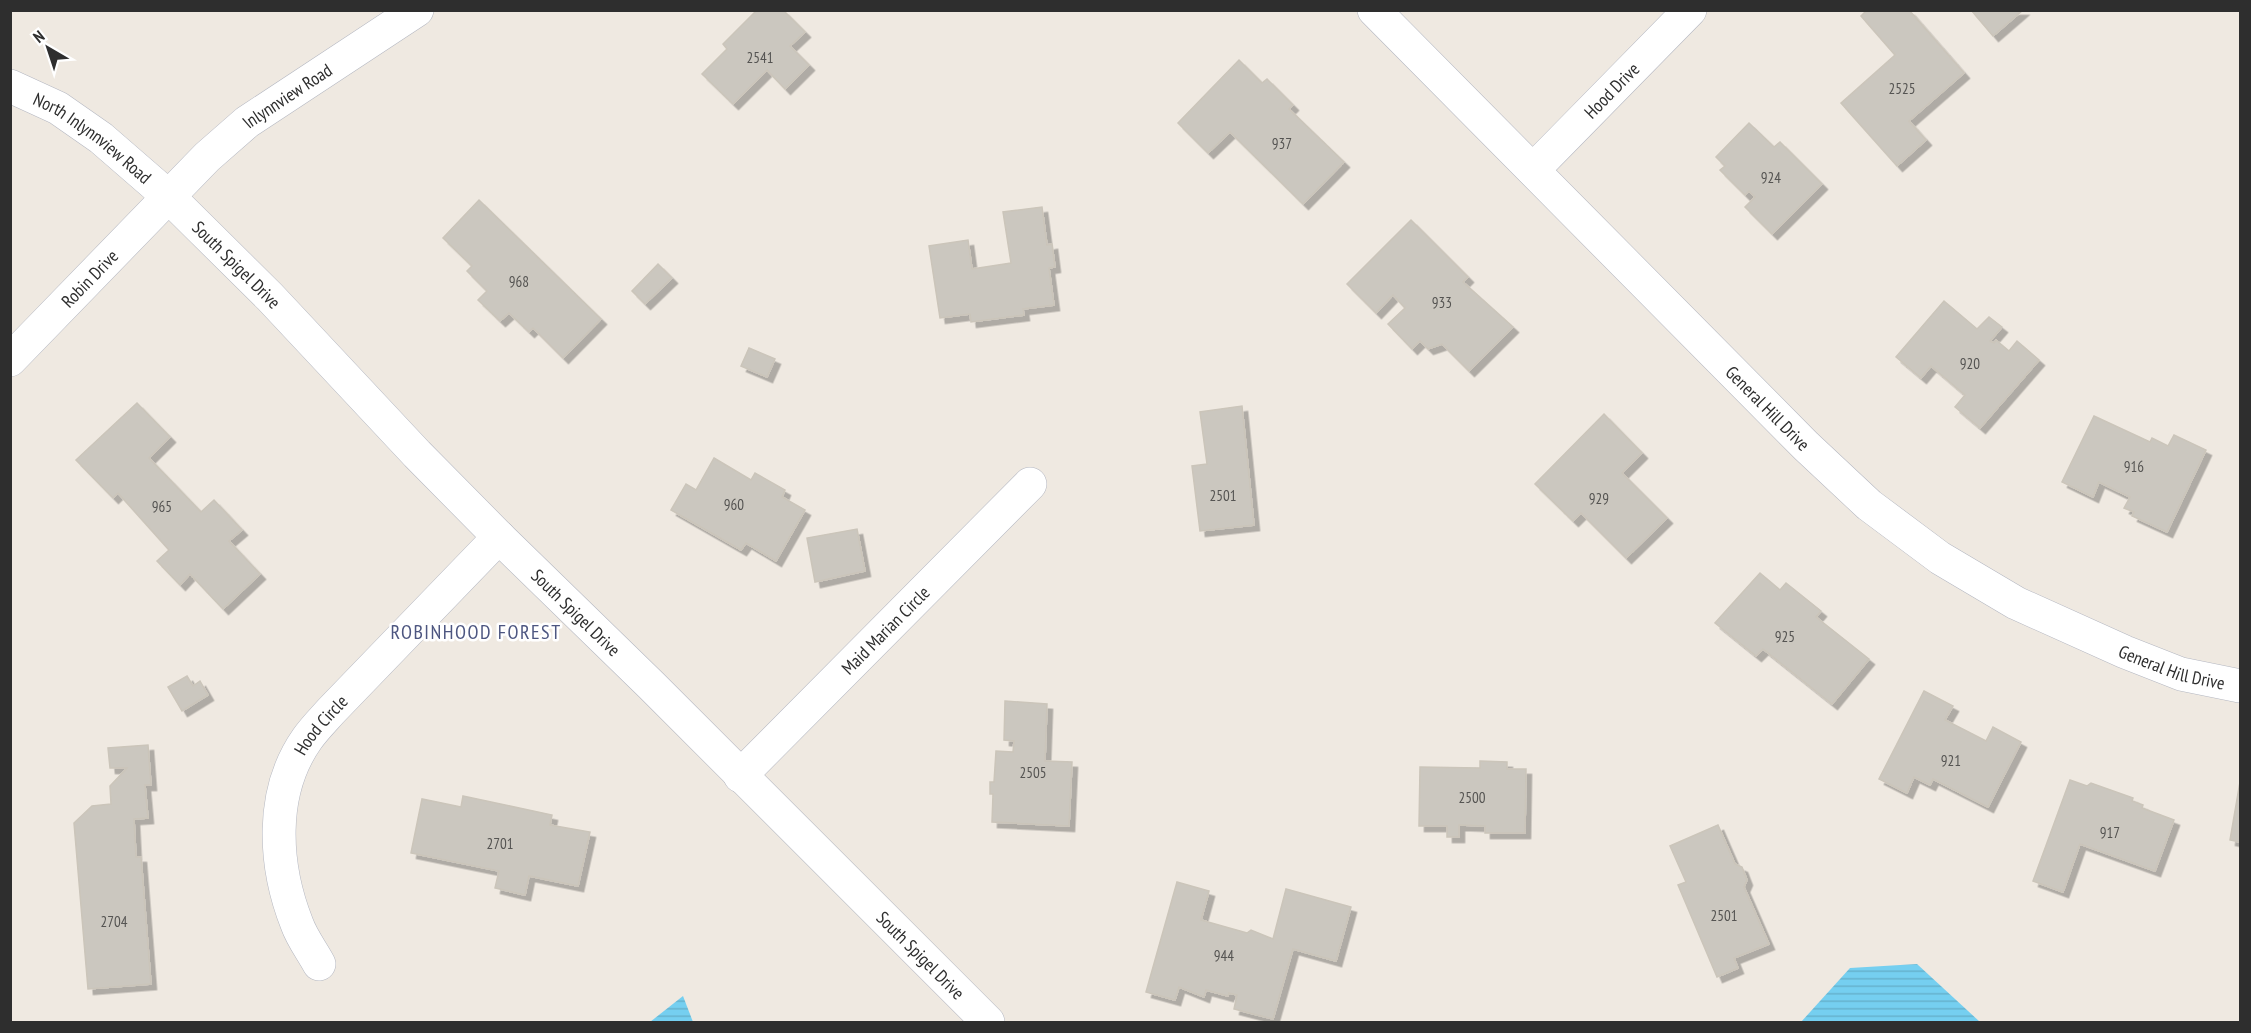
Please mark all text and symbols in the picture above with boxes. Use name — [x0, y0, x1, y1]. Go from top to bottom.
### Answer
north arrow — [18, 18, 78, 78]
text: N — [29, 26, 48, 47]
house number: 2541 — [746, 48, 774, 67]
street label: Hood Drive — [1579, 57, 1644, 123]
street label: Inlynnview Road — [237, 58, 336, 133]
house number: 2525 — [1888, 79, 1916, 98]
street label: North Inlynnview Road — [30, 87, 157, 188]
house number: 937 — [1272, 134, 1292, 153]
house number: 924 — [1761, 168, 1781, 187]
street label: South Spigel Drive — [188, 216, 286, 313]
street label: Robin Drive — [56, 244, 123, 312]
house number: 968 — [509, 272, 529, 291]
house number: 933 — [1432, 293, 1452, 312]
house number: 920 — [1960, 354, 1980, 373]
street label: General Hill Drive — [1721, 361, 1815, 455]
house number: 916 — [2124, 457, 2144, 476]
house number: 2501 — [1209, 486, 1237, 505]
house number: 929 — [1589, 489, 1609, 508]
house number: 960 — [724, 495, 744, 514]
house number: 965 — [152, 497, 172, 516]
street label: South Spigel Drive — [527, 564, 626, 661]
street label: Maid Marian Circle — [836, 581, 934, 679]
district label: ROBINHOOD FOREST — [390, 619, 562, 645]
house number: 925 — [1775, 627, 1795, 646]
street label: General Hill Drive — [2115, 639, 2227, 694]
street label: Hood Circle — [288, 690, 352, 759]
house number: 921 — [1941, 751, 1961, 770]
house number: 2505 — [1019, 763, 1047, 782]
house number: 2500 — [1458, 788, 1486, 807]
house number: 917 — [2100, 823, 2120, 842]
house number: 2701 — [486, 834, 514, 853]
street label: South Spigel Drive — [872, 906, 970, 1004]
house number: 2501 — [1710, 906, 1738, 925]
house number: 2704 — [100, 912, 128, 931]
house number: 944 — [1214, 946, 1234, 965]

